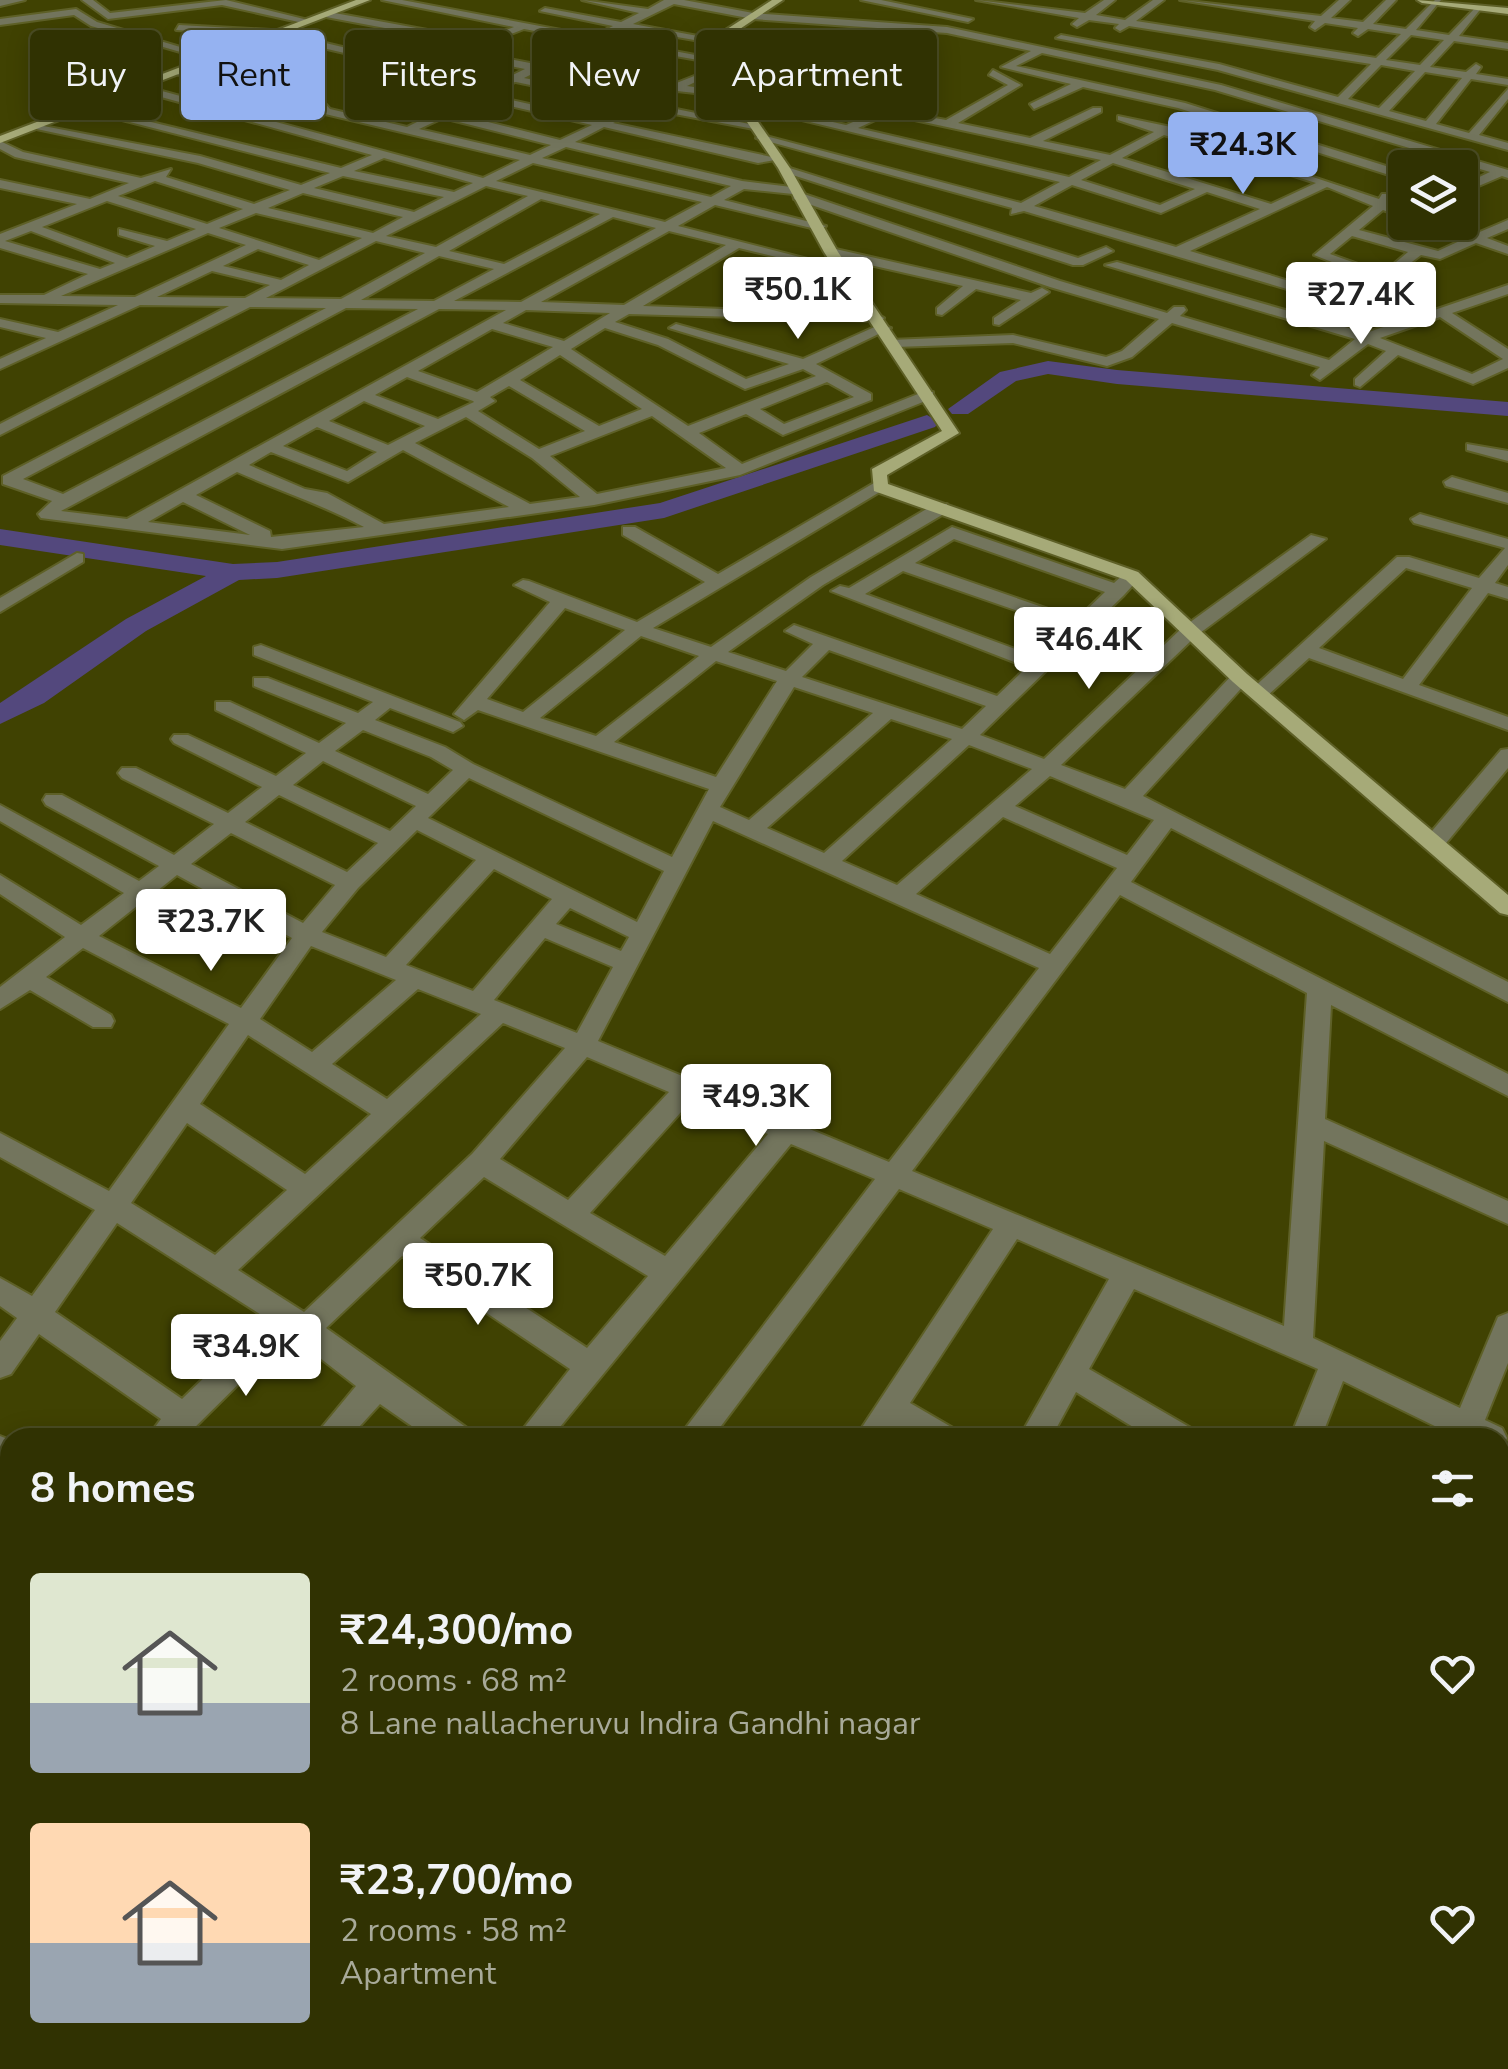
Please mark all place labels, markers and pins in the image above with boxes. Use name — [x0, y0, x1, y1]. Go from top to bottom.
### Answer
pin: ₹24.3K — [1162, 112, 1324, 197]
pin: ₹50.1K — [717, 257, 879, 342]
pin: ₹27.4K — [1280, 262, 1442, 347]
pin: ₹46.4K — [1008, 607, 1170, 692]
pin: ₹23.7K — [130, 889, 292, 974]
pin: ₹49.3K — [675, 1064, 837, 1149]
pin: ₹50.7K — [397, 1243, 559, 1328]
pin: ₹34.9K — [165, 1314, 327, 1399]

